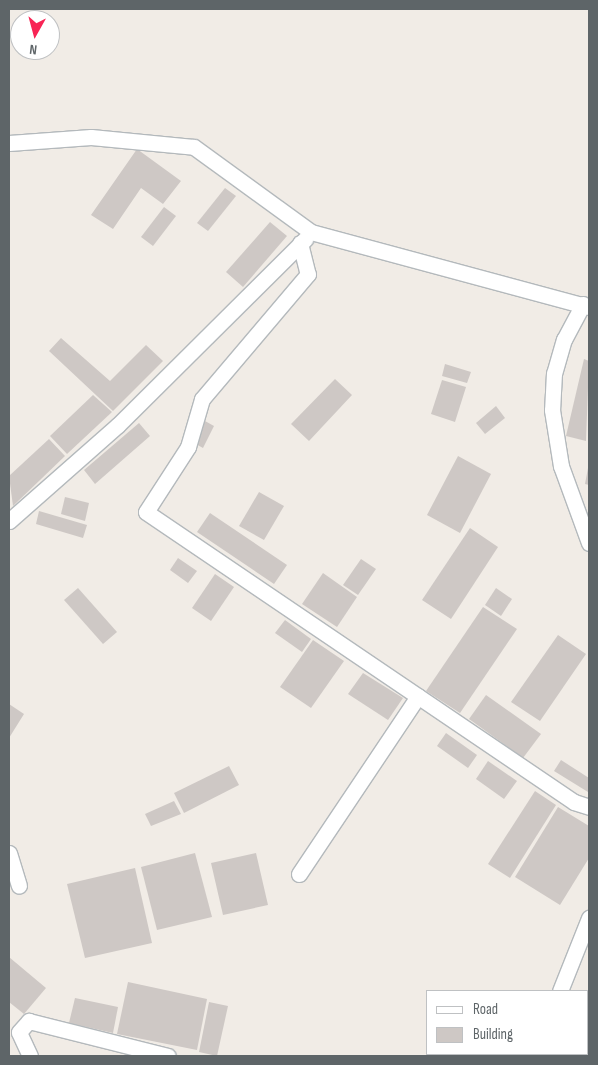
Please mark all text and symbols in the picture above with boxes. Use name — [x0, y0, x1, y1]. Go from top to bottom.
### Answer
north arrow — [10, 10, 60, 60]
text: N — [28, 41, 38, 58]
legend — [426, 990, 588, 1055]
text: Road — [473, 1000, 498, 1019]
text: Building — [473, 1025, 513, 1044]

